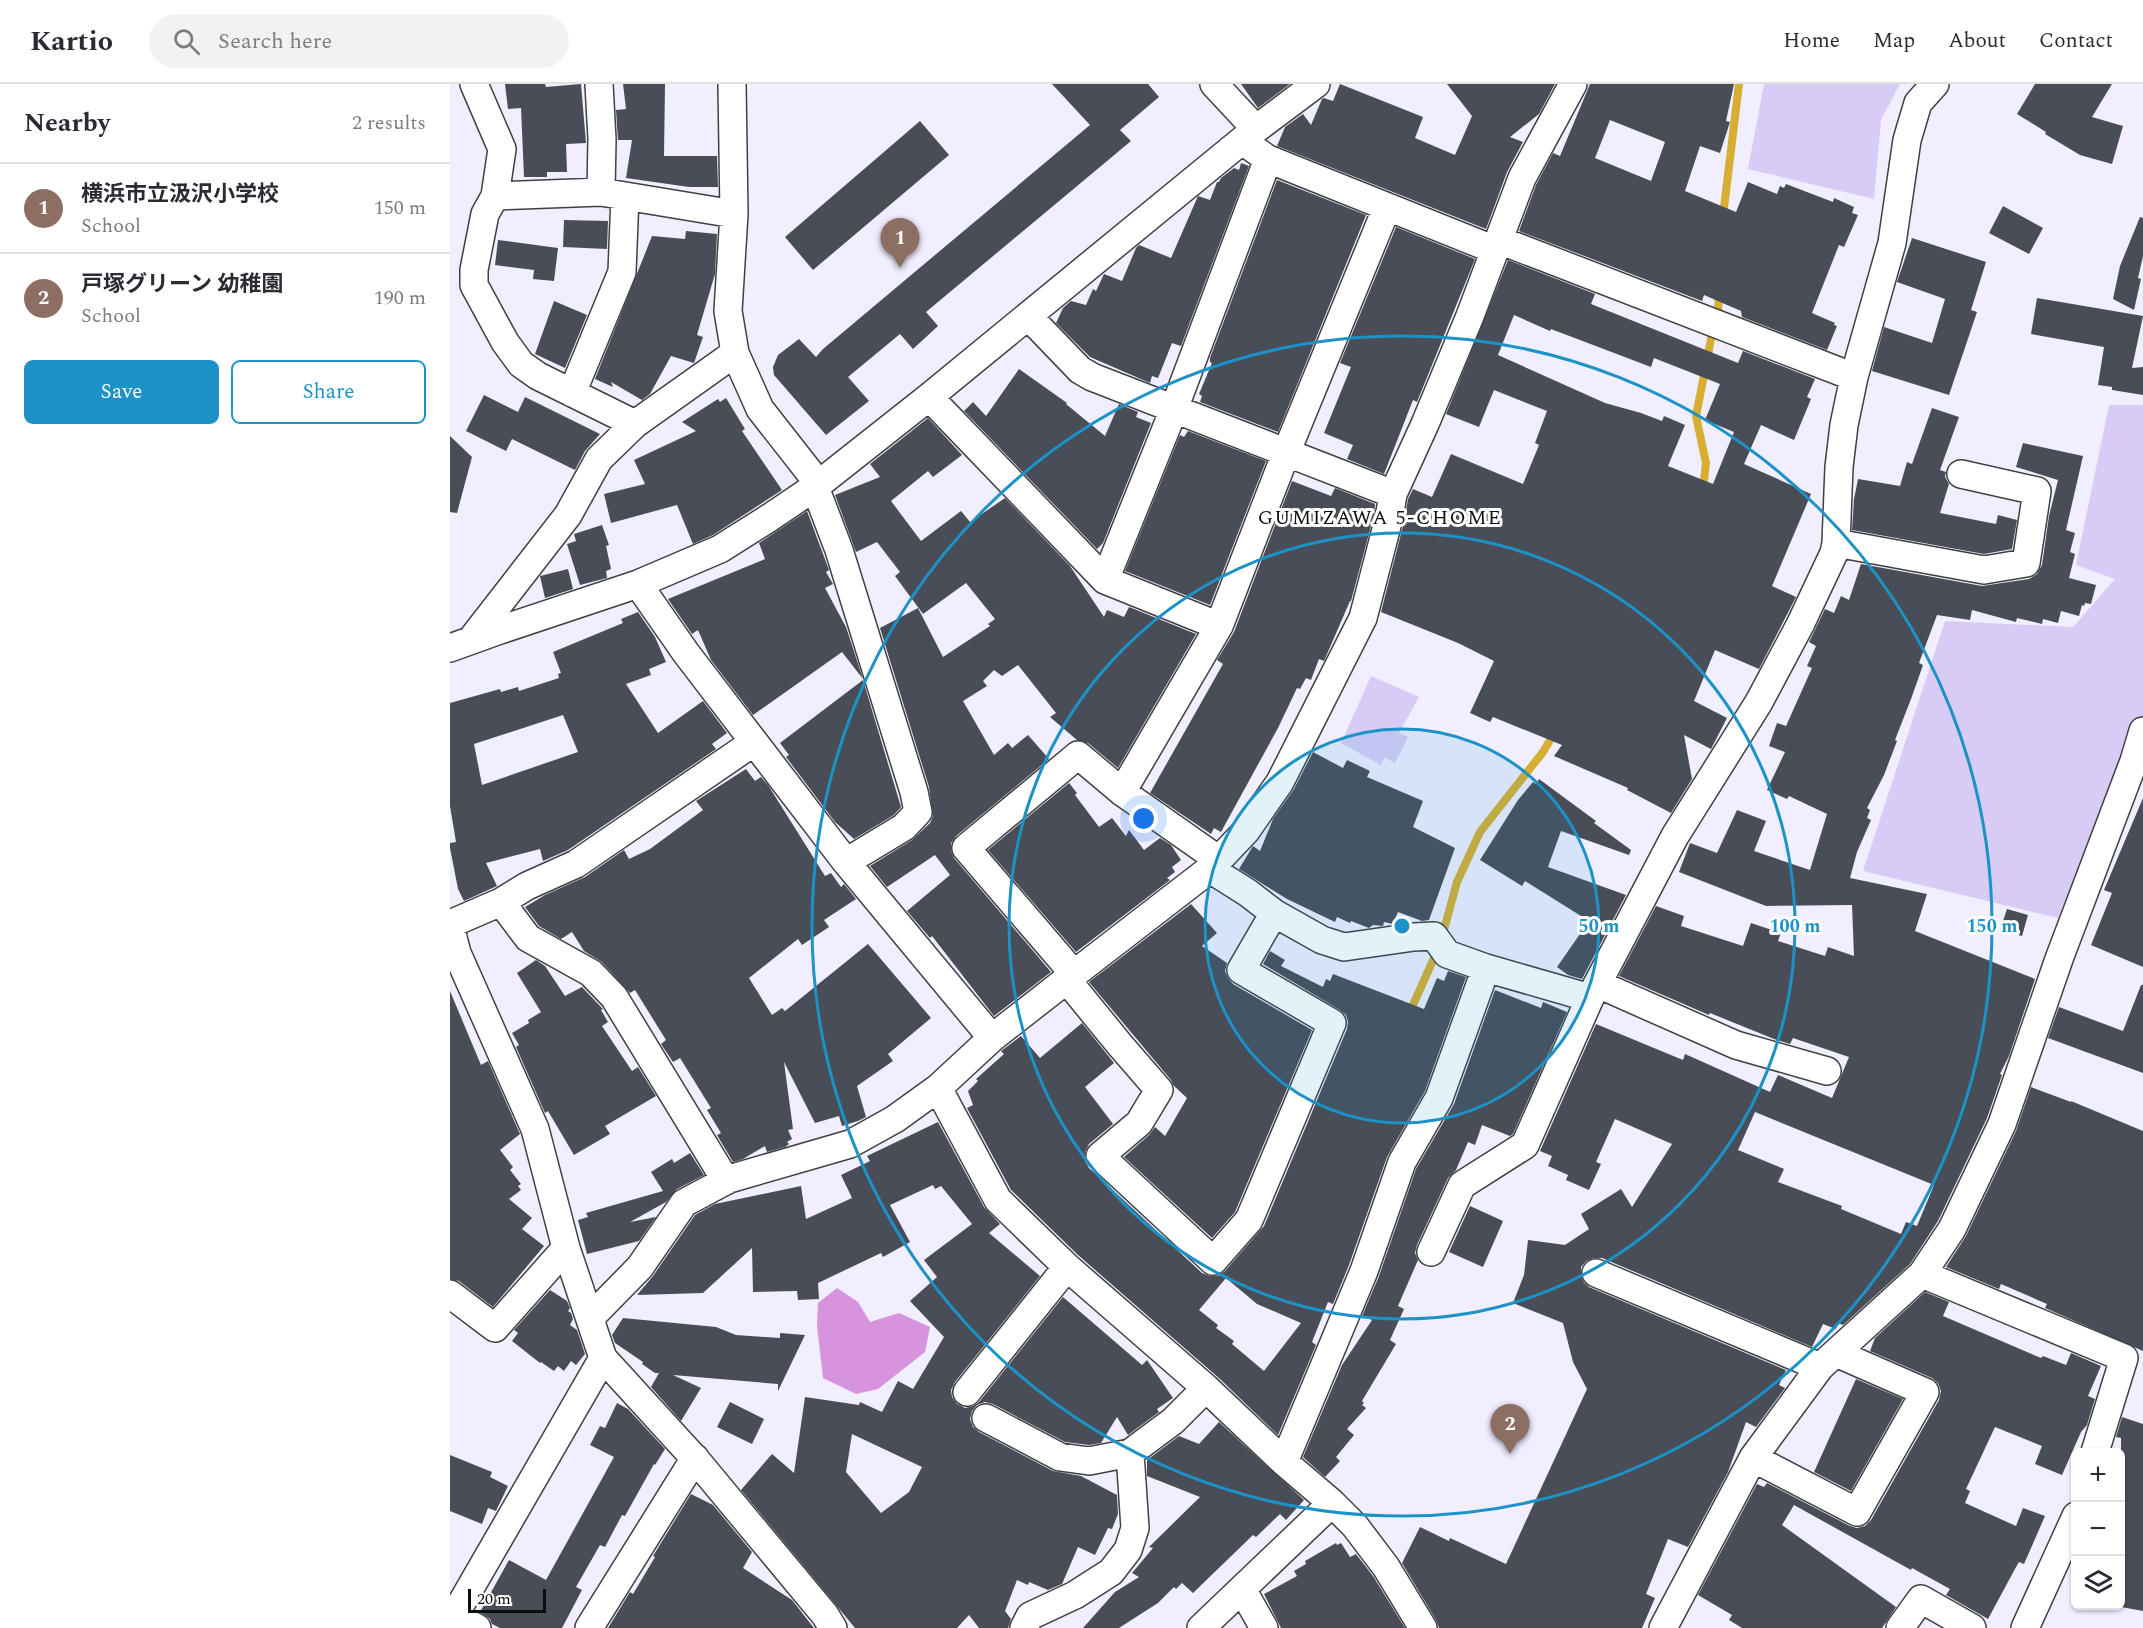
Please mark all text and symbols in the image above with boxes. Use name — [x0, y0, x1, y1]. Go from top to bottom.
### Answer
search box — [149, 14, 569, 68]
text: Kartio — [30, 20, 113, 63]
icon: search — [170, 25, 203, 58]
text: Search here — [218, 25, 332, 58]
text: Home — [1783, 25, 1840, 57]
text: Map — [1873, 25, 1915, 57]
text: About — [1948, 25, 2006, 57]
text: Contact — [2039, 25, 2113, 57]
text: Nearby — [24, 103, 110, 143]
text: 2 results — [352, 108, 426, 138]
text: 横浜市立汲沢小学校 — [81, 178, 279, 211]
text: 1 — [38, 193, 49, 223]
text: 150 m — [374, 193, 426, 223]
text: School — [81, 211, 141, 241]
pin: 1 — [880, 218, 920, 268]
text: 戸塚グリーン 幼稚園 — [81, 268, 283, 301]
text: 2 — [38, 283, 49, 313]
text: 190 m — [374, 283, 426, 313]
text: School — [81, 301, 141, 331]
button: Save — [24, 360, 219, 424]
button: Share — [231, 360, 426, 424]
district label: GUMIZAWA 5-CHOME — [1258, 503, 1502, 533]
your location — [1129, 804, 1158, 833]
text: 50 m — [1579, 913, 1619, 940]
text: 100 m — [1769, 913, 1821, 940]
text: 150 m — [1966, 913, 2018, 940]
centre of rings — [1392, 916, 1412, 936]
pin: 2 — [1490, 1404, 1530, 1454]
map controls — [2071, 1448, 2125, 1610]
button: + — [2071, 1448, 2125, 1502]
button: − — [2071, 1502, 2125, 1556]
button: layers — [2071, 1556, 2125, 1610]
scale bar — [468, 1586, 546, 1614]
text: 20 m — [477, 1587, 511, 1611]

